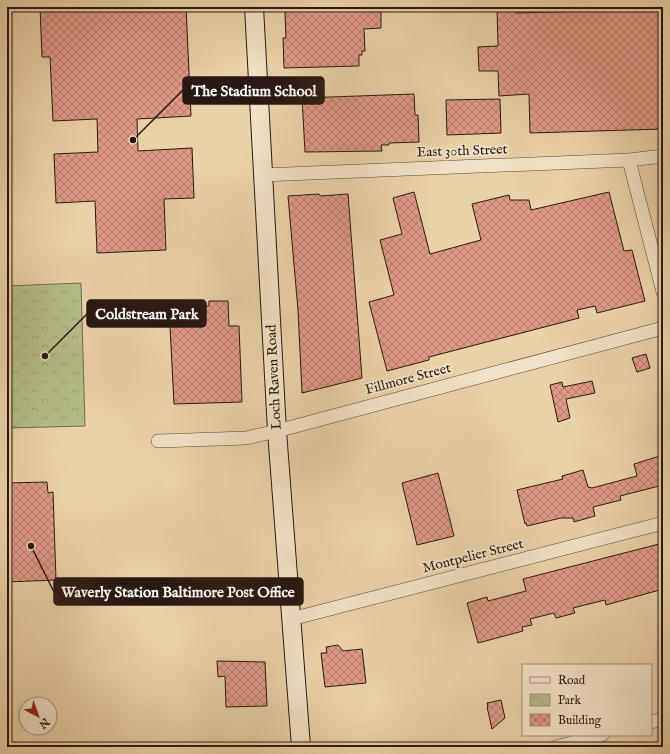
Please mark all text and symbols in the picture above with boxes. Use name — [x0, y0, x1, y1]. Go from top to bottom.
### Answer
callout: The Stadium School — [183, 77, 324, 104]
text: The Stadium School — [190, 82, 318, 101]
street label: East 30th Street — [416, 140, 508, 162]
callout: Coldstream Park — [87, 300, 206, 327]
text: Coldstream Park — [95, 305, 200, 324]
street label: Loch Raven Road — [262, 323, 286, 430]
street label: Fillmore Street — [363, 359, 453, 399]
street label: Montpelier Street — [421, 535, 526, 577]
callout: Waverly Station Baltimore Post Office — [54, 578, 303, 605]
text: Waverly Station Baltimore Post Office — [60, 583, 295, 602]
legend — [522, 664, 652, 736]
text: Road — [558, 673, 586, 688]
text: Park — [558, 693, 581, 708]
north arrow — [18, 696, 58, 736]
text: Building — [558, 713, 602, 728]
text: N — [35, 714, 53, 732]

